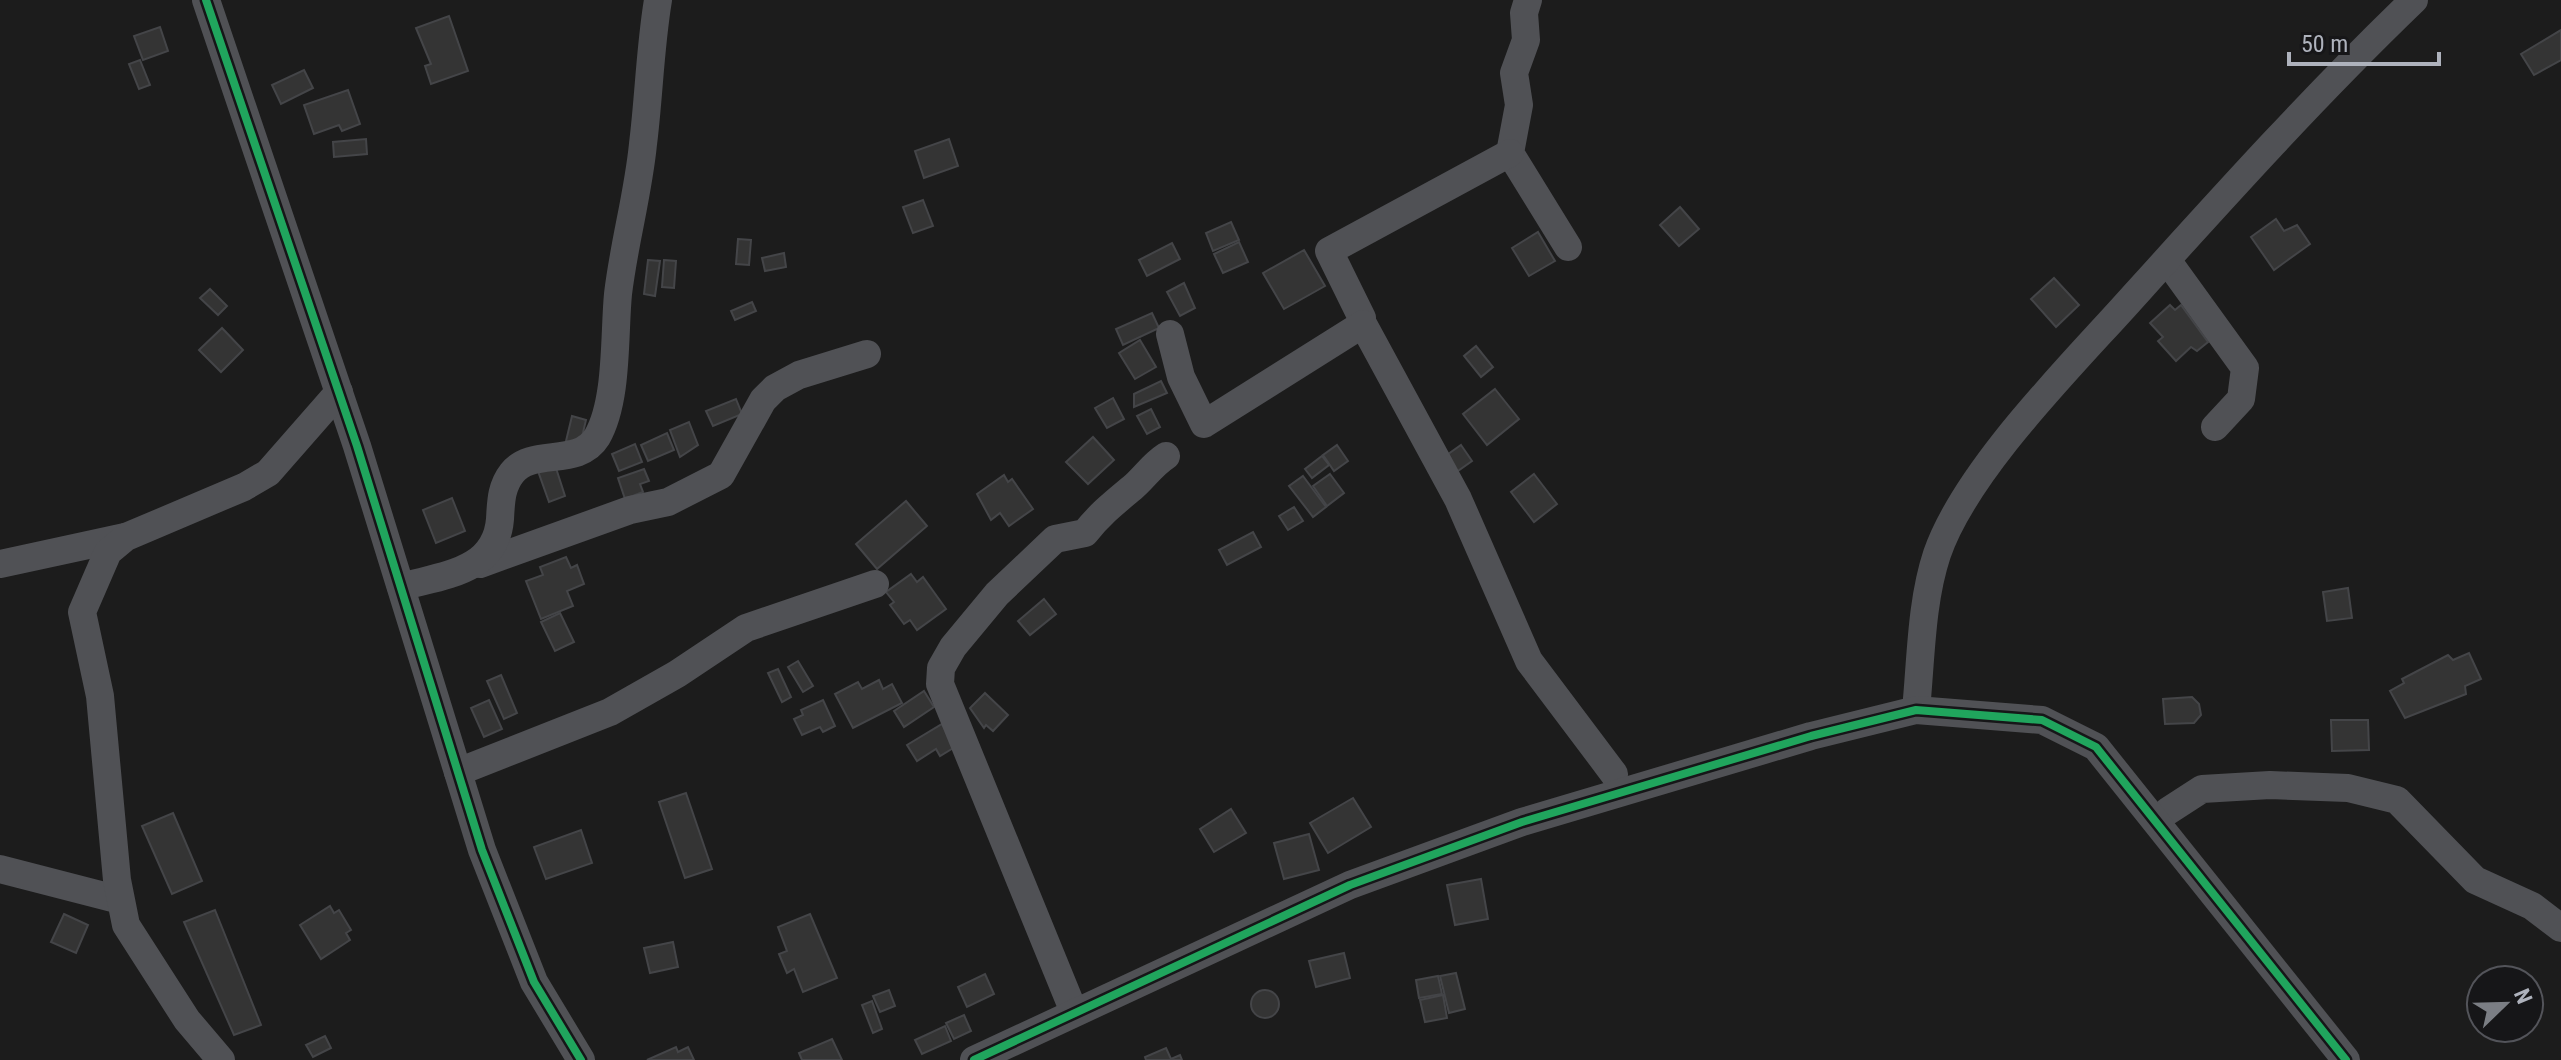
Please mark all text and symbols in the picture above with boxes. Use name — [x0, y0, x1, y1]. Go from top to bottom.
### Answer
scale bar — [2289, 16, 2439, 66]
text: 50 m — [2301, 30, 2348, 58]
north arrow — [2465, 964, 2545, 1044]
text: N — [2509, 985, 2537, 1007]

